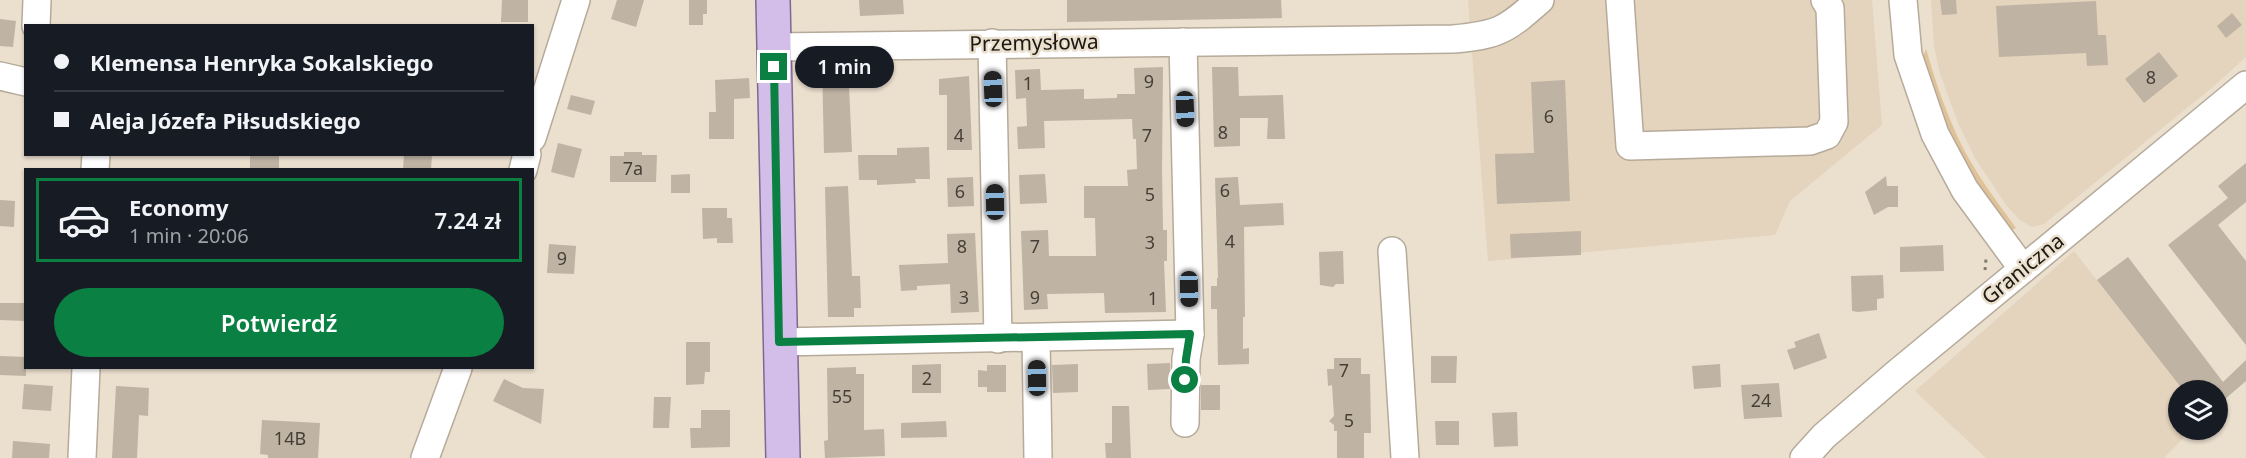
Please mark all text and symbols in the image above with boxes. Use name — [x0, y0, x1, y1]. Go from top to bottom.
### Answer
street label: Przemysłowa — [969, 27, 1099, 57]
callout: 1 min — [795, 46, 894, 88]
text: Klemensa Henryka Sokalskiego — [90, 47, 434, 77]
route end — [760, 53, 787, 80]
text: 1 min — [817, 53, 872, 80]
house number: 8 — [2146, 65, 2156, 89]
house number: 9 — [1144, 69, 1154, 93]
car — [983, 71, 1003, 107]
house number: 1 — [1023, 71, 1033, 95]
car — [1175, 91, 1195, 127]
house number: 6 — [1544, 104, 1554, 128]
text: Aleja Józefa Piłsudskiego — [90, 105, 361, 135]
house number: 8 — [1218, 120, 1228, 144]
house number: 4 — [954, 123, 964, 147]
house number: 7 — [1142, 123, 1152, 147]
house number: 7a — [623, 156, 643, 180]
house number: 6 — [1220, 178, 1230, 202]
house number: 6 — [955, 179, 965, 203]
house number: 5 — [1145, 182, 1155, 206]
car — [986, 184, 1004, 220]
text: Economy — [129, 192, 228, 222]
icon: car — [57, 193, 111, 247]
text: 7.24 zł — [434, 205, 501, 235]
text: 1 min · 20:06 — [129, 222, 249, 249]
street label: Graniczna — [1975, 226, 2069, 310]
house number: 4 — [1225, 229, 1235, 253]
house number: 3 — [1145, 230, 1155, 254]
house number: 8 — [957, 234, 967, 258]
house number: 7 — [1030, 234, 1040, 258]
house number: 9 — [557, 246, 567, 270]
car — [1180, 271, 1198, 307]
house number: 3 — [959, 285, 969, 309]
house number: 9 — [1030, 285, 1040, 309]
house number: 1 — [1148, 286, 1158, 310]
button: Potwierdź — [54, 288, 504, 357]
house number: 7 — [1339, 358, 1349, 382]
car — [1028, 360, 1046, 396]
house number: 2 — [922, 366, 932, 390]
route start — [1171, 366, 1198, 393]
map controls — [2168, 380, 2228, 440]
button: layers — [2168, 380, 2228, 440]
house number: 55 — [832, 384, 852, 408]
house number: 24 — [1751, 388, 1771, 412]
house number: 5 — [1344, 408, 1354, 432]
house number: 14B — [274, 426, 306, 450]

